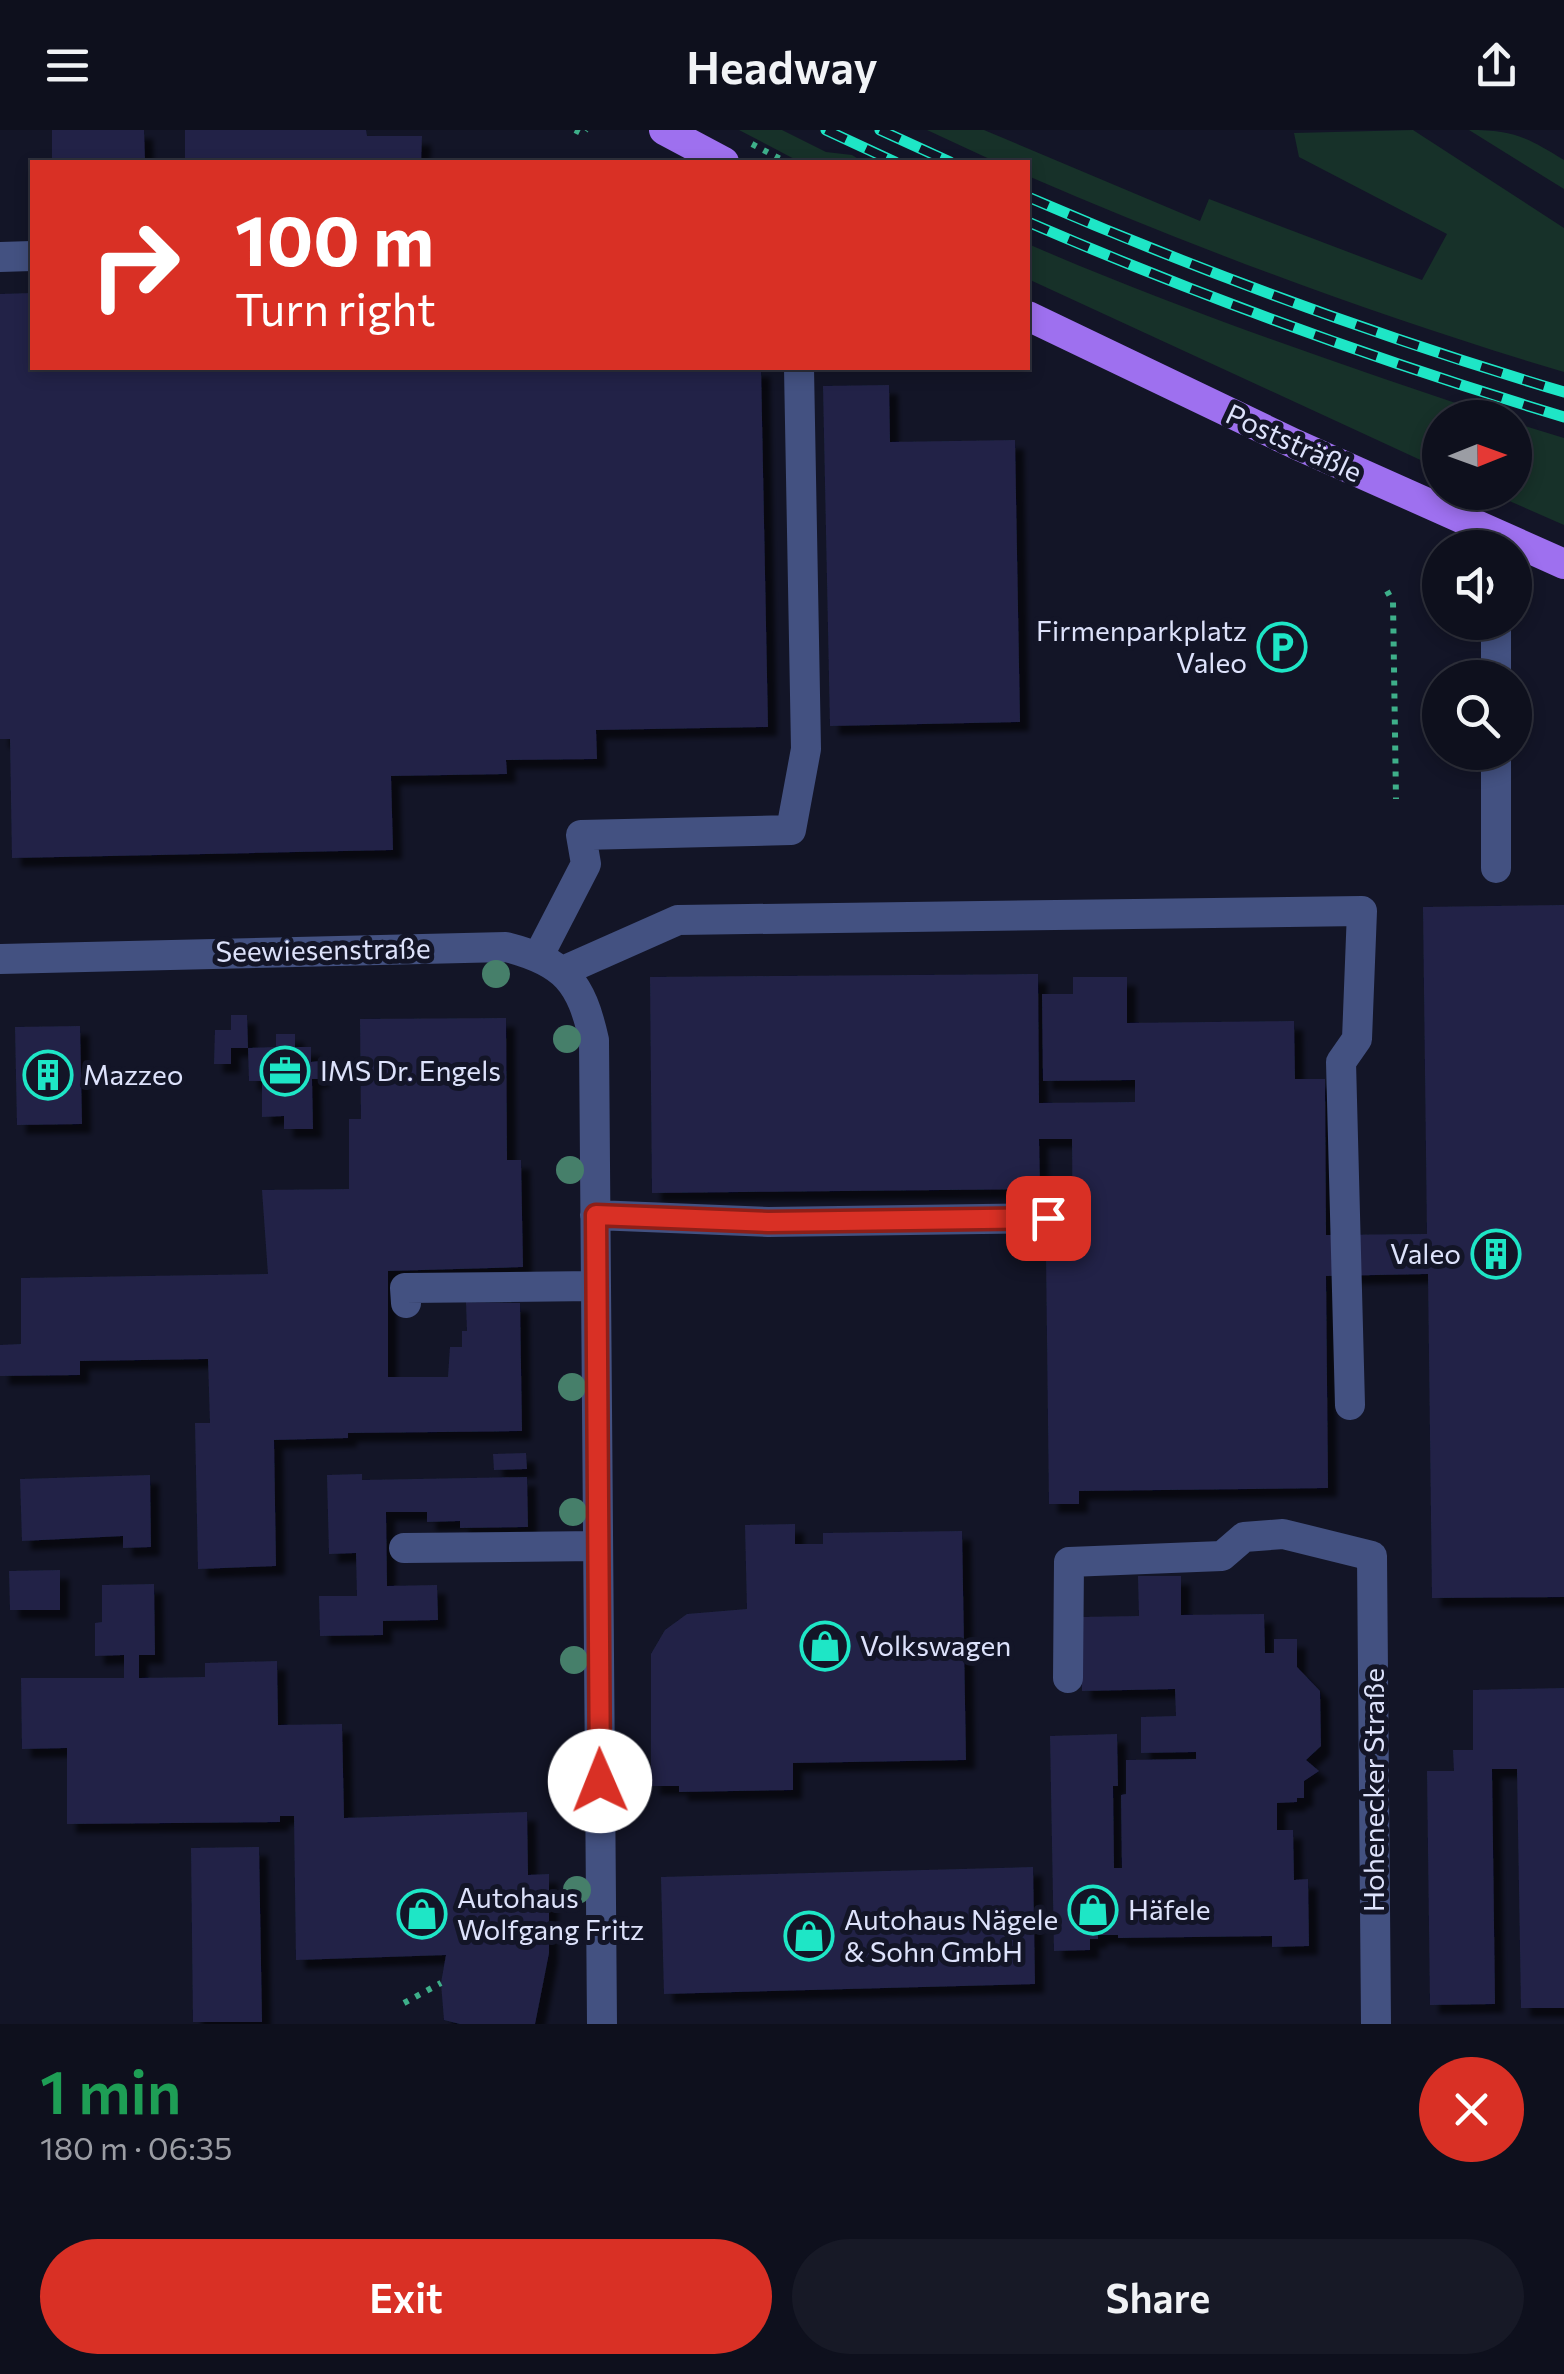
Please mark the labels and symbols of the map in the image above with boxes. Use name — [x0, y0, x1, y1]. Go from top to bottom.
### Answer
street label: Poststräßle — [1221, 396, 1368, 488]
north arrow — [1422, 400, 1532, 510]
place label: Firmenparkplatz Valeo — [1036, 613, 1247, 679]
parking icon: Firmenparkplatz Valeo — [1256, 621, 1308, 673]
street label: Seewiesenstraße — [215, 930, 431, 968]
office icon: IMS Dr. Engels — [259, 1045, 311, 1097]
building icon: Mazzeo — [22, 1049, 74, 1101]
place label: IMS Dr. Engels — [320, 1053, 501, 1087]
place label: Mazzeo — [83, 1057, 183, 1091]
pin — [1006, 1176, 1091, 1261]
building icon: Valeo — [1470, 1228, 1522, 1280]
place label: Valeo — [1390, 1236, 1461, 1270]
shop icon: Volkswagen — [799, 1620, 851, 1672]
place label: Volkswagen — [860, 1628, 1011, 1662]
street label: Hohenecker Straße — [1356, 1668, 1390, 1912]
position arrow — [548, 1729, 652, 1833]
place label: Autohaus Wolfgang Fritz — [457, 1880, 644, 1946]
shop icon: Häfele — [1067, 1884, 1119, 1936]
shop icon: Autohaus Wolfgang Fritz — [396, 1888, 448, 1940]
place label: Häfele — [1128, 1892, 1211, 1926]
place label: Autohaus Nägele & Sohn GmbH — [844, 1902, 1058, 1968]
shop icon: Autohaus Nägele & Sohn GmbH — [783, 1910, 835, 1962]

